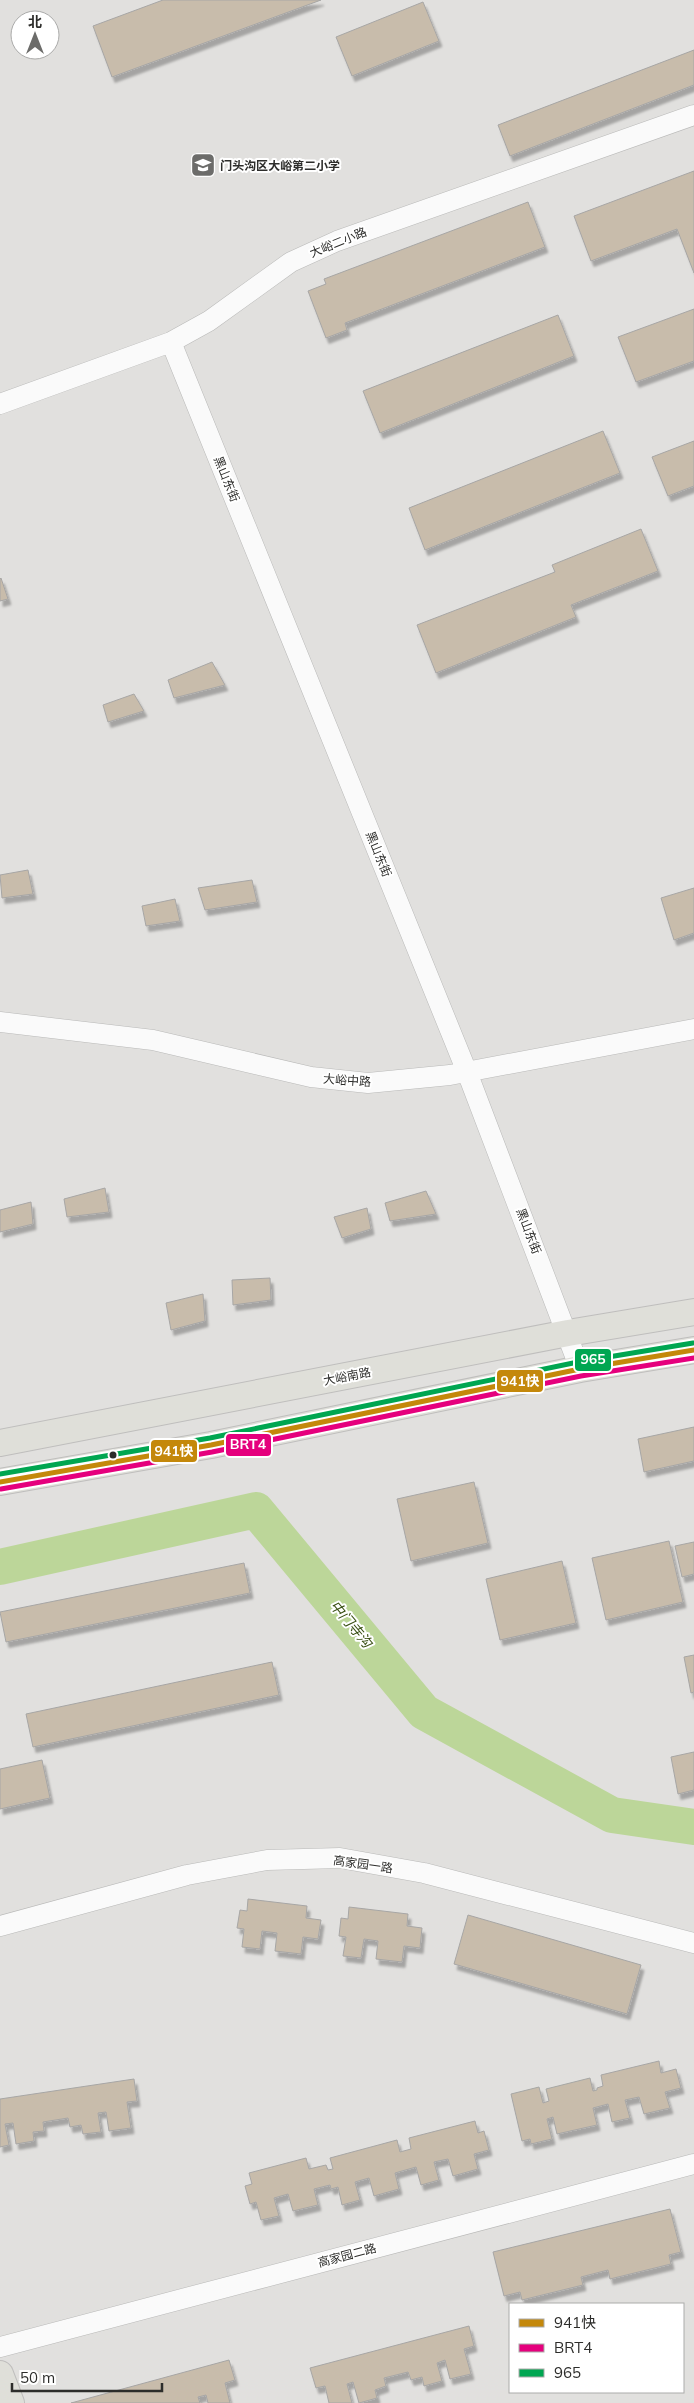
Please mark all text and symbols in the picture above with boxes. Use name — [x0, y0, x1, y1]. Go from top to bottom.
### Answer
north arrow — [10, 10, 60, 60]
text: 北 — [28, 13, 42, 31]
school or university icon: 门头沟区大峪第二小学 — [190, 152, 216, 178]
place label: 门头沟区大峪第二小学 — [220, 158, 340, 173]
street label: 大峪二小路 — [307, 224, 369, 260]
street label: 黑山东街 — [211, 454, 243, 504]
street label: 黑山东街 — [363, 829, 395, 879]
street label: 大峪中路 — [323, 1071, 371, 1089]
street label: 黑山东街 — [513, 1206, 545, 1256]
line badge: 965 — [574, 1348, 612, 1372]
text: 965 — [580, 1350, 606, 1368]
street label: 大峪南路 — [322, 1364, 372, 1388]
line badge: 941快 — [496, 1369, 544, 1393]
text: 941快 — [500, 1372, 540, 1390]
line badge: BRT4 — [225, 1433, 272, 1457]
text: BRT4 — [230, 1435, 267, 1453]
line badge: 941快 — [150, 1439, 198, 1463]
text: 941快 — [154, 1442, 194, 1460]
unlabelled marker — [108, 1450, 118, 1460]
water label: 中门寺沟 — [326, 1597, 377, 1653]
street label: 高家园一路 — [332, 1852, 394, 1876]
street label: 高家园二路 — [316, 2240, 378, 2270]
legend — [509, 2303, 684, 2393]
text: 941快 — [554, 2313, 596, 2332]
text: BRT4 — [554, 2338, 592, 2357]
scale bar — [12, 2360, 162, 2392]
text: 965 — [554, 2363, 581, 2382]
text: 50 m — [20, 2368, 55, 2387]

